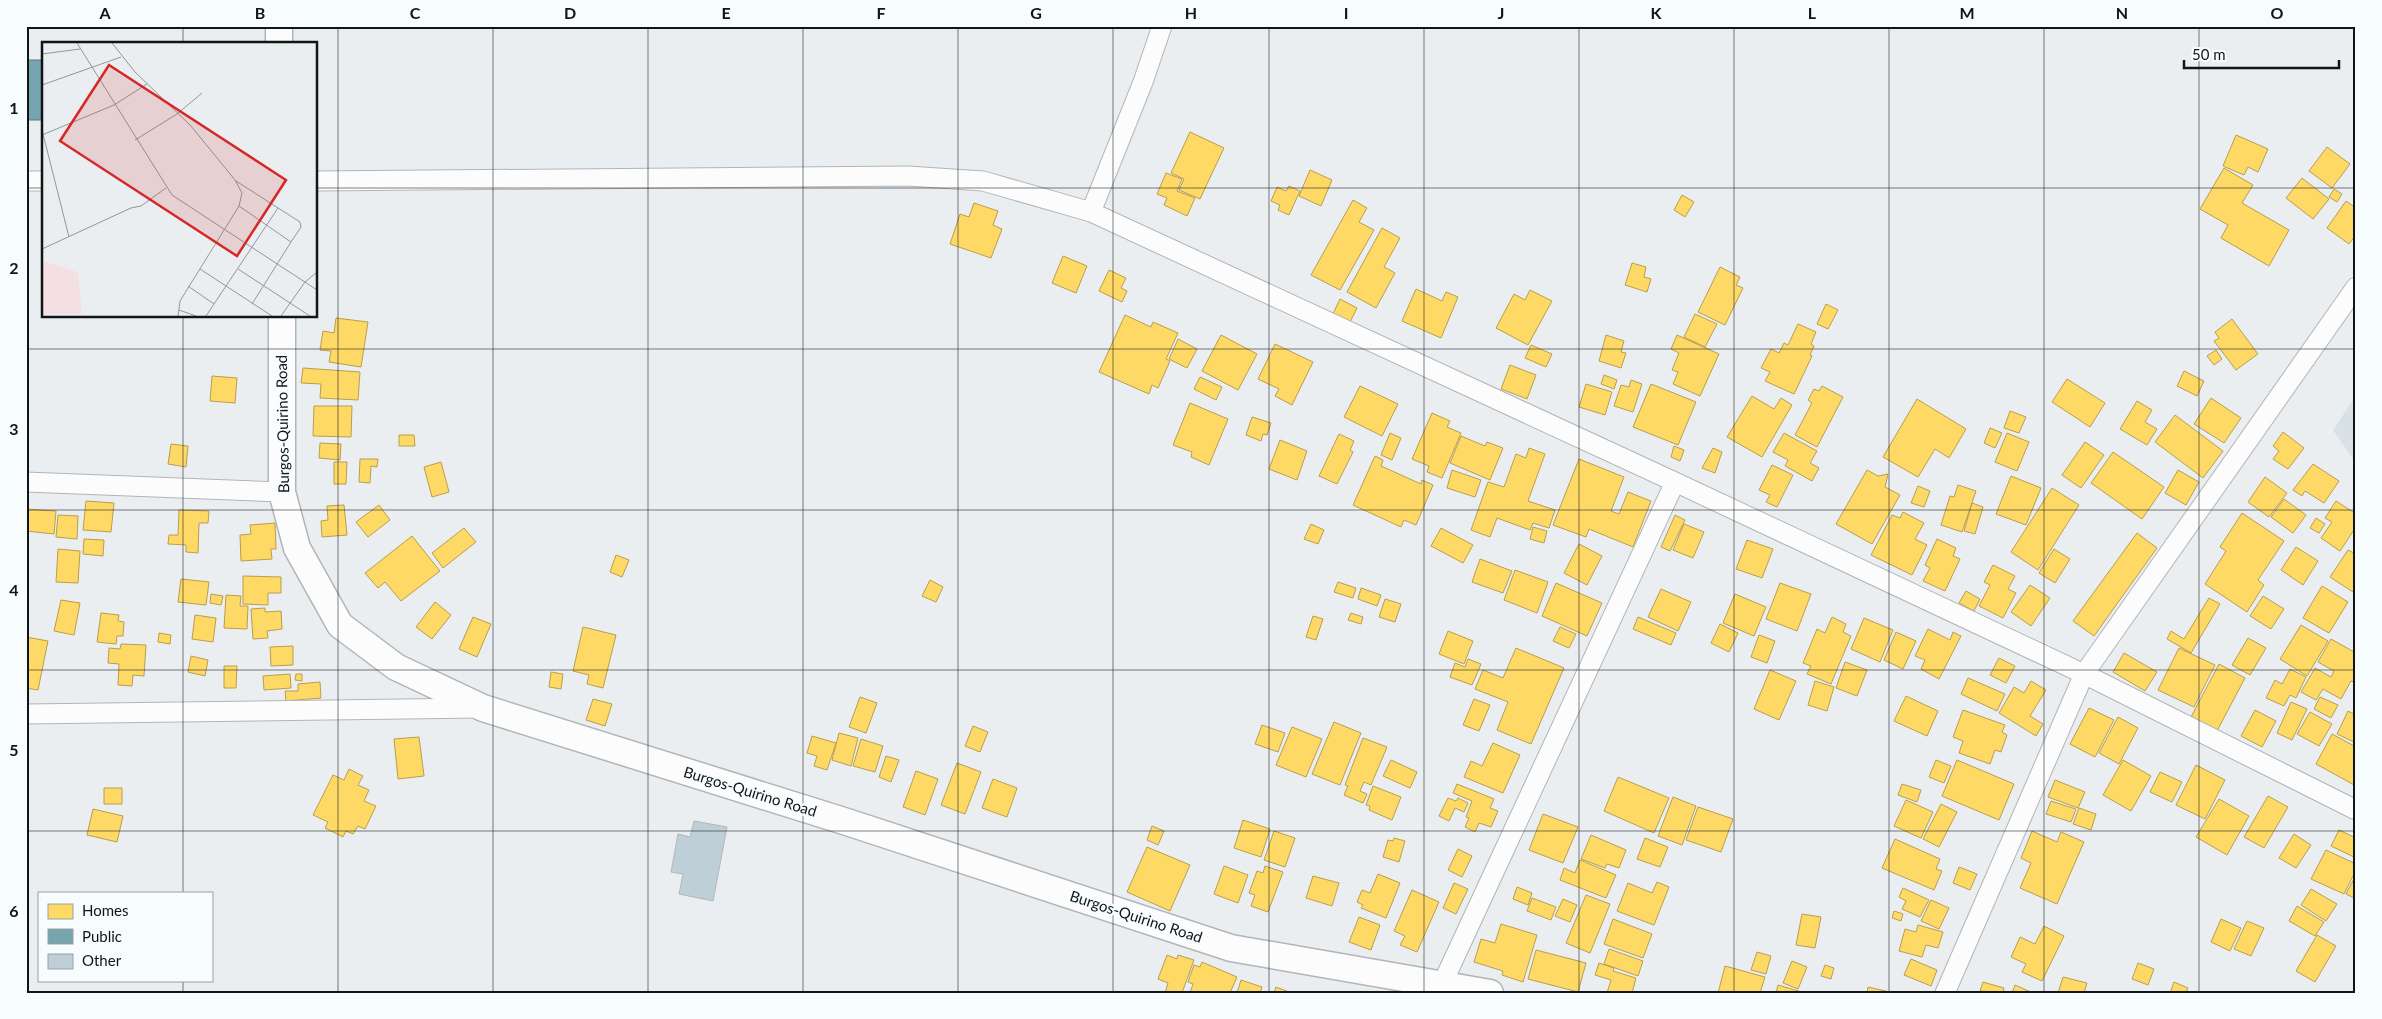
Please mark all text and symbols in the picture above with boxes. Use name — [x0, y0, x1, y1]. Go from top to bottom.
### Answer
text: A — [98, 3, 111, 22]
text: B — [255, 3, 265, 22]
text: C — [410, 3, 421, 22]
text: D — [564, 3, 576, 22]
text: E — [721, 3, 731, 22]
text: F — [876, 3, 886, 22]
text: G — [1030, 3, 1042, 22]
text: H — [1185, 3, 1197, 22]
text: I — [1344, 3, 1348, 22]
text: J — [1498, 3, 1504, 22]
text: K — [1651, 3, 1663, 22]
text: L — [1808, 3, 1817, 22]
text: M — [1959, 3, 1975, 22]
text: N — [2116, 3, 2128, 22]
text: O — [2271, 3, 2284, 22]
scale bar — [2184, 38, 2340, 70]
inset map — [42, 42, 318, 318]
text: 50 m — [2192, 45, 2226, 63]
text: 1 — [9, 98, 19, 117]
text: 2 — [9, 258, 19, 277]
street label: Burgos-Quirino Road — [272, 355, 292, 493]
text: 3 — [9, 419, 19, 438]
text: 4 — [9, 580, 19, 599]
text: 5 — [9, 740, 19, 759]
street label: Burgos-Quirino Road — [682, 762, 819, 820]
street label: Burgos-Quirino Road — [1068, 886, 1205, 946]
legend — [38, 892, 212, 982]
text: 6 — [9, 901, 19, 920]
text: Homes — [82, 901, 128, 919]
text: Public — [82, 927, 122, 945]
text: Other — [82, 951, 122, 969]

